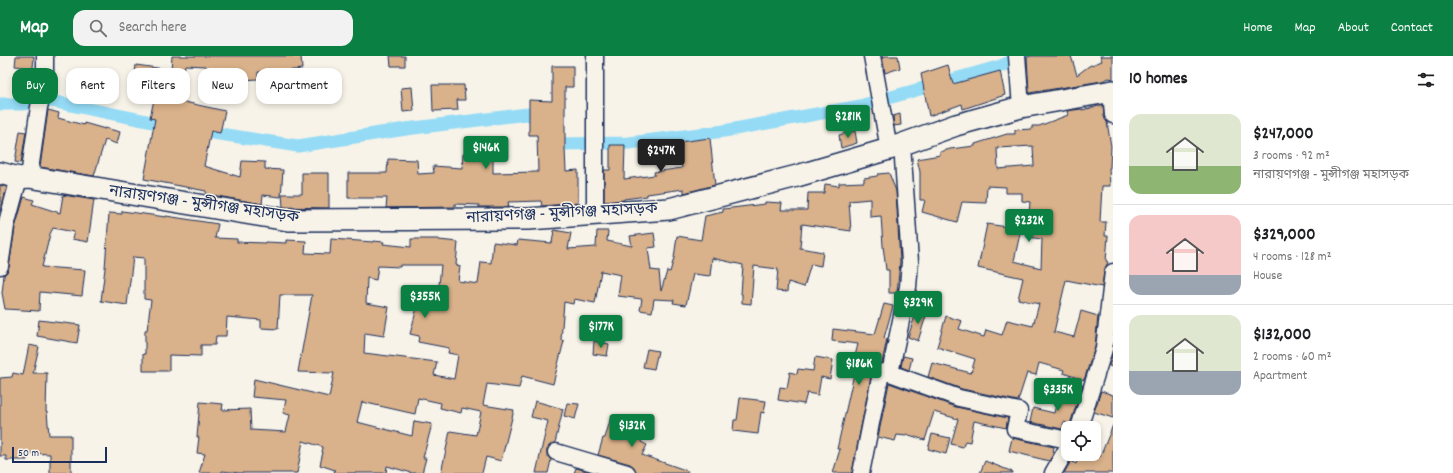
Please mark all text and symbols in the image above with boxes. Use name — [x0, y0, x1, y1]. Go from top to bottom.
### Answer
search box — [73, 10, 353, 46]
text: Map — [20, 15, 49, 42]
icon: search — [87, 17, 109, 39]
text: Search here — [119, 17, 187, 39]
text: Home — [1243, 18, 1272, 38]
text: Map — [1294, 18, 1316, 38]
text: About — [1338, 18, 1369, 38]
text: Contact — [1391, 18, 1433, 38]
chip: Buy — [12, 68, 58, 104]
chip: Rent — [66, 68, 119, 104]
chip: Filters — [127, 68, 190, 104]
chip: New — [198, 68, 248, 104]
chip: Apartment — [256, 68, 342, 104]
text: 10 homes — [1129, 68, 1188, 92]
icon: filters — [1415, 69, 1437, 91]
pin: $281K — [820, 105, 876, 139]
text: $281K — [835, 108, 861, 127]
text: $247,000 — [1253, 123, 1314, 147]
icon: home — [1161, 130, 1209, 178]
pin: $146K — [458, 136, 514, 170]
text: $146K — [472, 139, 500, 158]
pin: $247K — [633, 139, 689, 173]
text: $247K — [647, 142, 675, 161]
text: 3 rooms · 92 m² — [1253, 147, 1330, 166]
text: নারায়ণগঞ্জ - মুন্সীগঞ্জ মহাসড়ক — [1253, 166, 1409, 185]
street label: নারায়ণগঞ্জ - মুন্সীগঞ্জ মহাসড়ক — [106, 180, 302, 230]
street label: নারায়ণগঞ্জ - মুন্সীগঞ্জ মহাসড়ক — [465, 197, 659, 231]
pin: $232K — [1001, 209, 1057, 243]
text: $232K — [1014, 212, 1044, 231]
text: $329,000 — [1253, 224, 1315, 248]
icon: home — [1161, 231, 1209, 279]
text: 4 rooms · 128 m² — [1253, 248, 1331, 267]
text: House — [1253, 267, 1282, 286]
pin: $355K — [397, 285, 453, 319]
text: $355K — [410, 288, 440, 307]
pin: $329K — [890, 291, 946, 325]
text: $329K — [903, 294, 933, 313]
pin: $177K — [573, 315, 629, 349]
text: $177K — [588, 318, 614, 337]
text: $132,000 — [1253, 324, 1311, 348]
icon: home — [1161, 331, 1209, 379]
text: 2 rooms · 60 m² — [1253, 348, 1331, 367]
pin: $186K — [831, 352, 887, 386]
text: $186K — [845, 355, 873, 374]
text: Apartment — [1253, 367, 1307, 386]
pin: $335K — [1030, 378, 1086, 412]
text: $335K — [1043, 381, 1073, 400]
pin: $132K — [604, 414, 660, 448]
text: $132K — [619, 417, 645, 436]
map controls — [1061, 421, 1101, 461]
button: locate — [1061, 421, 1101, 461]
scale bar — [12, 445, 107, 464]
text: 50 m — [18, 446, 39, 462]

